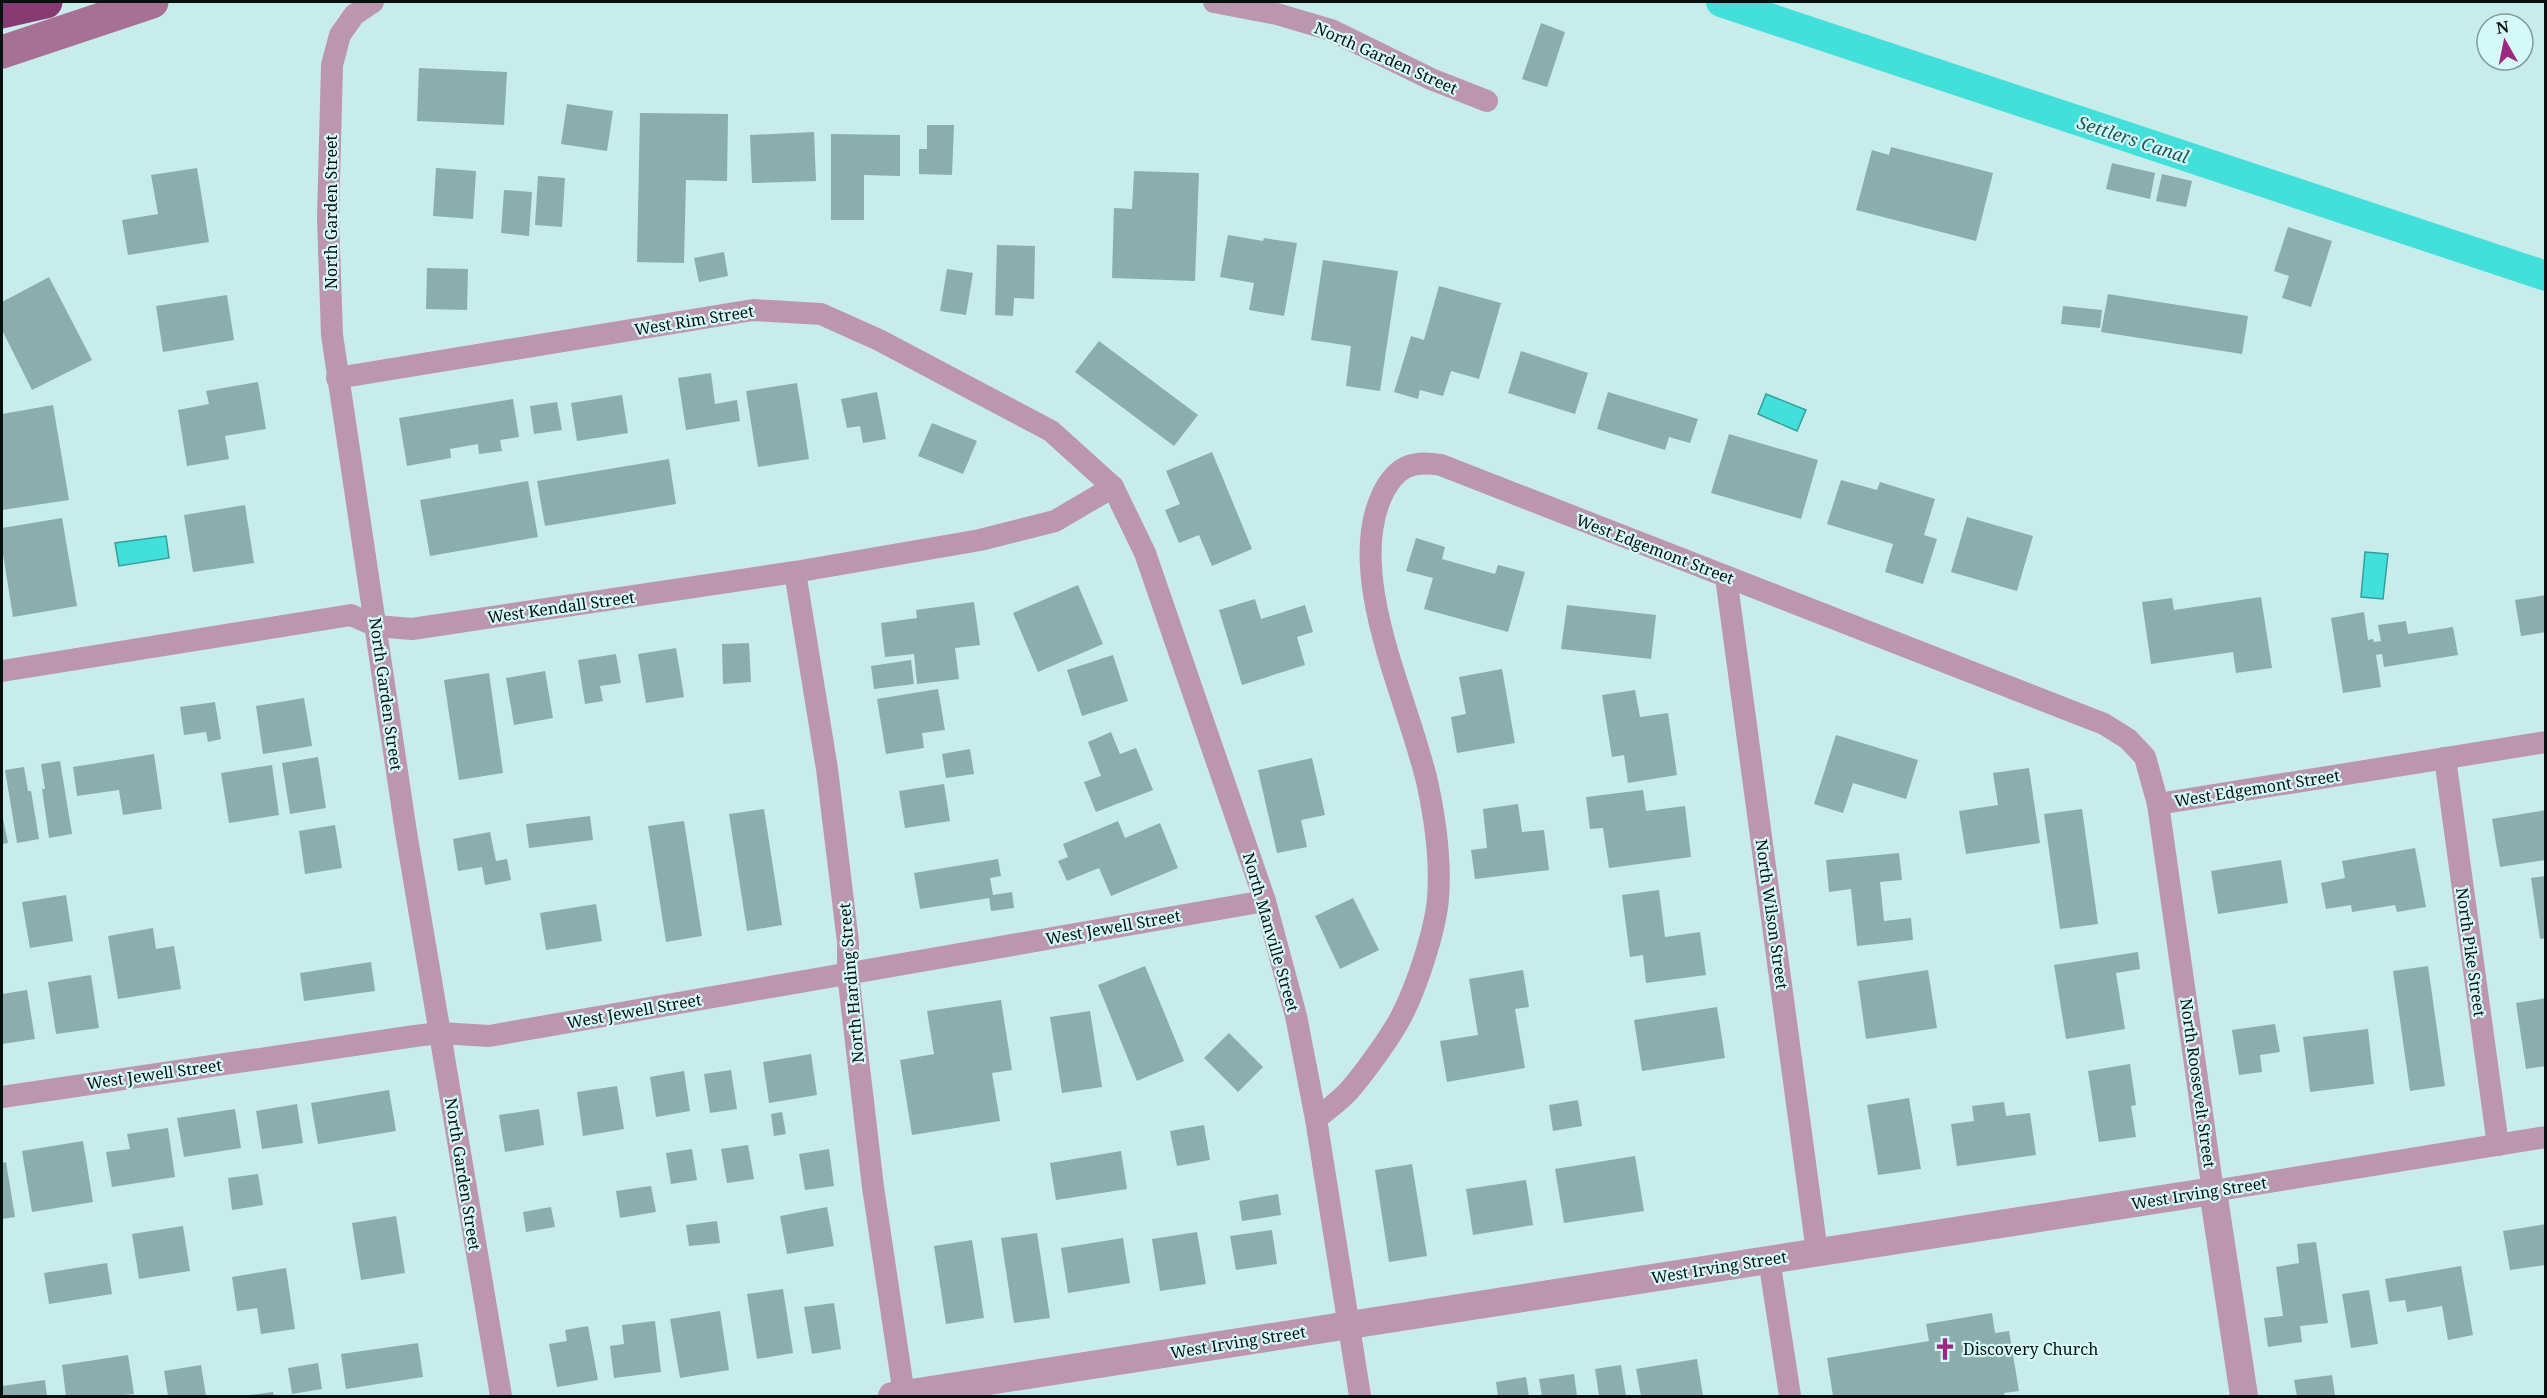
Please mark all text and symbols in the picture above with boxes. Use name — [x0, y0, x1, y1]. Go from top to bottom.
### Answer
north arrow — [2475, 12, 2535, 72]
text: N — [2495, 15, 2511, 39]
street label: North Garden Street — [1311, 17, 1461, 100]
water label: Settlers Canal — [2074, 110, 2192, 169]
street label: North Garden Street — [320, 134, 342, 289]
street label: West Rim Street — [633, 300, 756, 340]
street label: West Edgemont Street — [1573, 509, 1737, 589]
street label: West Kendall Street — [486, 586, 636, 628]
street label: North Garden Street — [364, 616, 408, 772]
street label: West Edgemont Street — [2173, 764, 2342, 812]
street label: North Wilson Street — [1751, 838, 1793, 991]
street label: North Manville Street — [1238, 850, 1304, 1015]
street label: North Pike Street — [2451, 886, 2491, 1018]
street label: North Harding Street — [833, 902, 869, 1064]
street label: West Jewell Street — [1044, 904, 1183, 950]
street label: West Jewell Street — [565, 988, 704, 1034]
street label: North Roosevelt Street — [2175, 997, 2221, 1169]
street label: West Jewell Street — [85, 1054, 224, 1094]
street label: North Garden Street — [440, 1096, 486, 1252]
street label: West Irving Street — [2130, 1171, 2269, 1215]
street label: West Irving Street — [1650, 1245, 1789, 1289]
street label: West Irving Street — [1169, 1320, 1308, 1364]
church icon: Discovery Church — [1932, 1336, 1958, 1362]
place label: Discovery Church — [1963, 1338, 2098, 1360]

